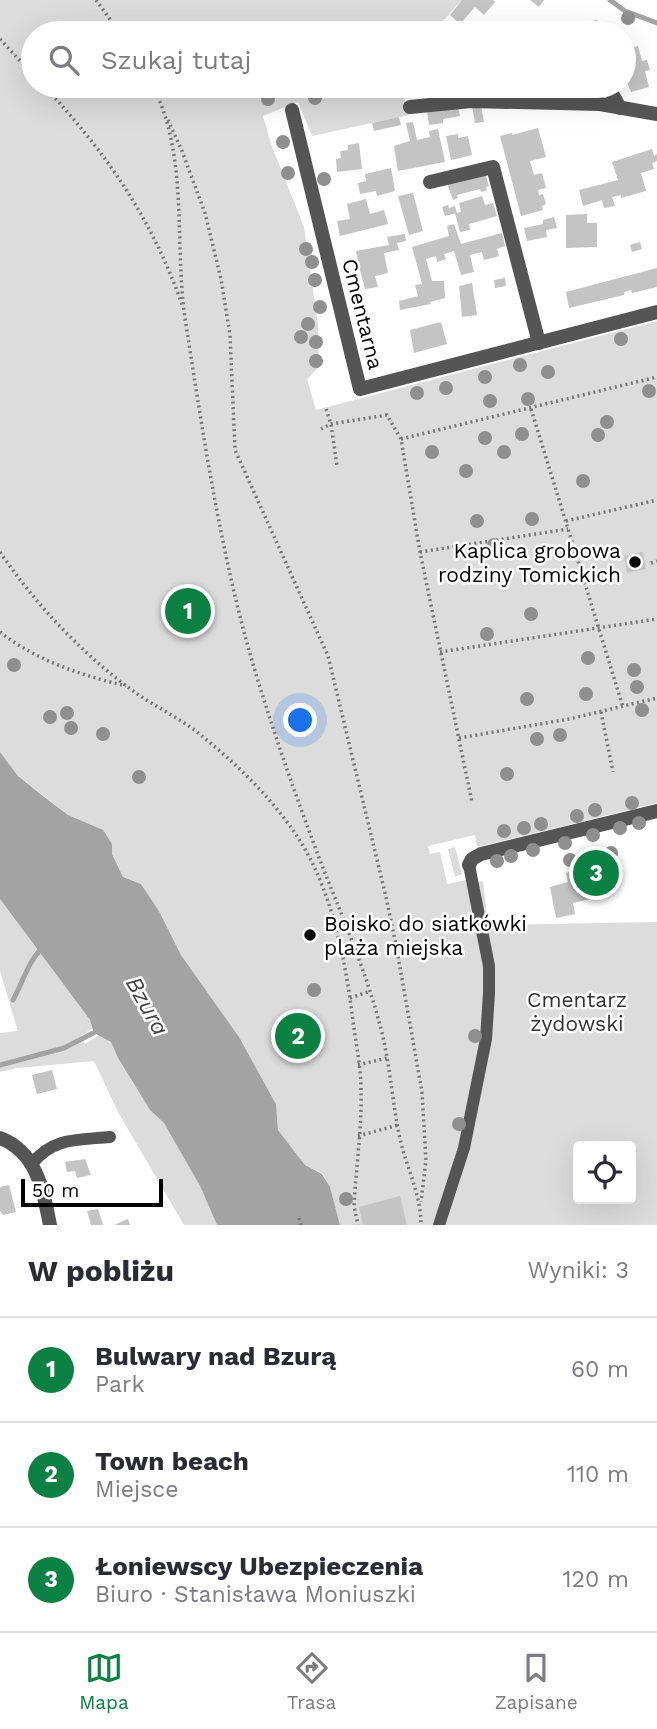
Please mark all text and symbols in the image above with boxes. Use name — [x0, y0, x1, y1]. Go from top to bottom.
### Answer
search box — [21, 21, 636, 98]
icon: search — [45, 41, 83, 79]
text: Szukaj tutaj — [101, 45, 251, 75]
street label: Cmentarna — [337, 256, 389, 372]
place label: Kaplica grobowa rodziny Tomickich — [438, 538, 621, 587]
marker: Kaplica grobowa rodziny Tomickich — [627, 554, 643, 570]
pin: 1 — [165, 585, 211, 637]
your location — [283, 703, 317, 737]
pin: 3 — [573, 847, 619, 899]
place label: Boisko do siatkówki plaża miejska — [324, 911, 527, 960]
marker: Boisko do siatkówki plaża miejska — [302, 927, 318, 943]
water label: Bzura — [120, 972, 174, 1040]
park label: Cmentarz żydowski — [527, 987, 627, 1036]
pin: 2 — [275, 1010, 321, 1062]
map controls — [573, 1141, 636, 1204]
button: locate — [573, 1141, 636, 1204]
scale bar — [21, 1176, 163, 1208]
text: 50 m — [32, 1179, 79, 1202]
text: W pobliżu — [28, 1253, 174, 1288]
text: Wyniki: 3 — [527, 1257, 629, 1284]
text: Bulwary nad Bzurą — [95, 1341, 336, 1371]
text: 1 — [46, 1356, 56, 1383]
text: 60 m — [571, 1356, 629, 1383]
text: Park — [95, 1371, 144, 1398]
text: Town beach — [95, 1446, 249, 1476]
text: 2 — [44, 1461, 58, 1488]
text: 110 m — [567, 1461, 629, 1488]
text: Miejsce — [95, 1476, 178, 1503]
text: Łoniewscy Ubezpieczenia — [95, 1551, 423, 1581]
text: 3 — [44, 1566, 58, 1593]
text: 120 m — [563, 1566, 629, 1593]
text: Biuro · Stanisława Moniuszki — [95, 1581, 416, 1608]
tab: Mapa — [79, 1649, 129, 1714]
tab: Trasa — [287, 1649, 336, 1714]
tab: Zapisane — [495, 1649, 578, 1714]

